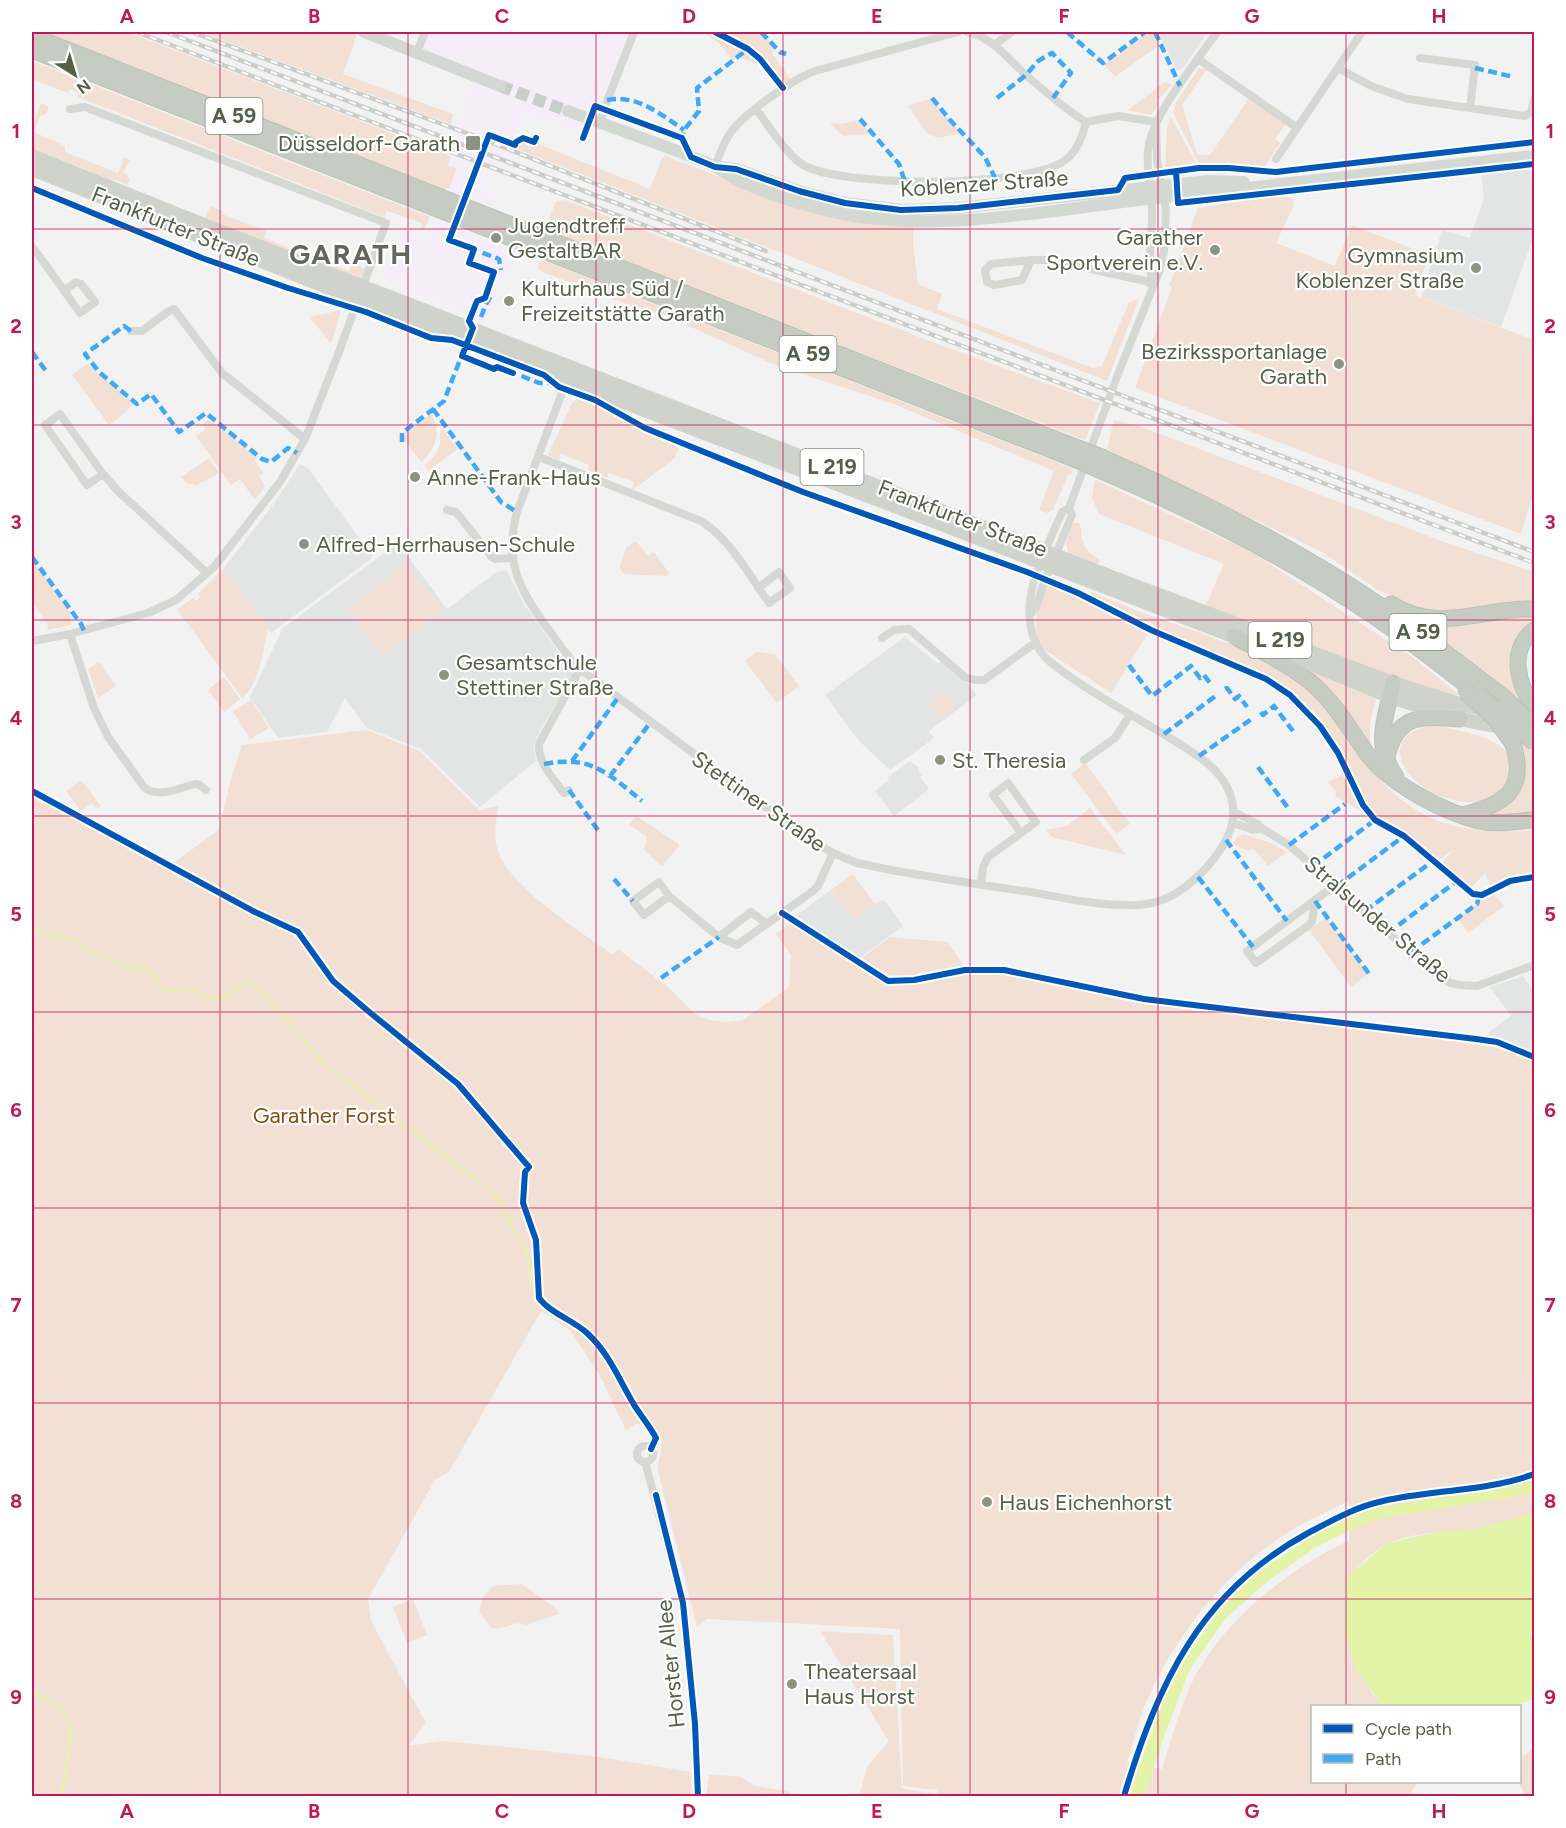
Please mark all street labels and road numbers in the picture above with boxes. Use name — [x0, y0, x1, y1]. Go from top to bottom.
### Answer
road number: A 59 — [206, 98, 262, 134]
street label: Koblenzer Straße — [899, 164, 1069, 203]
street label: Frankfurter Straße — [88, 180, 264, 273]
road number: A 59 — [780, 336, 836, 372]
road number: L 219 — [800, 449, 864, 485]
street label: Frankfurter Straße — [874, 474, 1051, 563]
road number: A 59 — [1390, 614, 1446, 650]
road number: L 219 — [1248, 622, 1312, 658]
street label: Stettiner Straße — [686, 745, 831, 858]
street label: Stralsunder Straße — [1299, 850, 1456, 988]
street label: Horster Allee — [650, 1599, 691, 1729]

